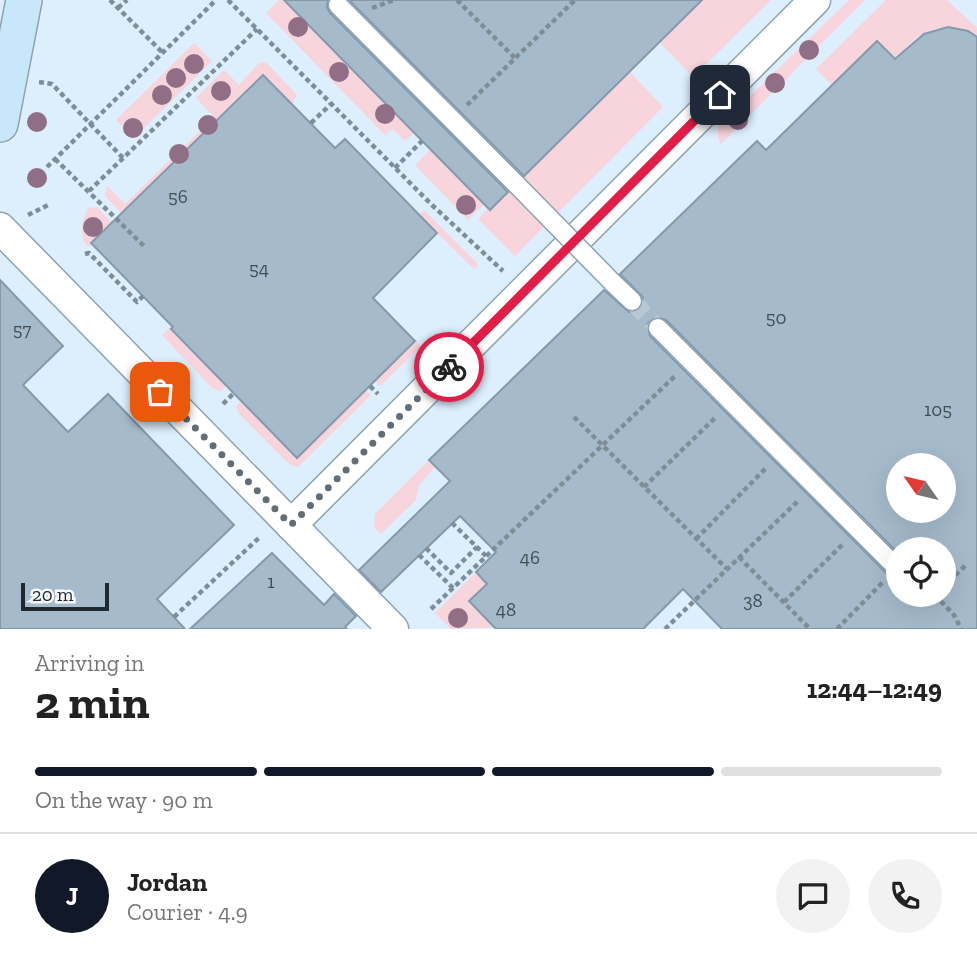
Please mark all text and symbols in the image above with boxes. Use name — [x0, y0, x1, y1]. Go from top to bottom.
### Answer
pin — [690, 65, 750, 125]
icon: home — [701, 76, 739, 114]
house number: 56 — [168, 185, 188, 208]
house number: 54 — [249, 257, 269, 280]
house number: 50 — [766, 306, 786, 329]
house number: 57 — [13, 318, 31, 341]
courier — [414, 332, 484, 402]
icon: bike — [430, 348, 468, 386]
pin — [130, 362, 190, 422]
icon: bag — [141, 373, 179, 411]
house number: 105 — [924, 398, 952, 421]
north arrow — [886, 453, 956, 523]
map controls — [886, 453, 956, 607]
button: locate — [886, 537, 956, 607]
house number: 46 — [520, 546, 540, 569]
house number: 1 — [267, 570, 275, 593]
scale bar — [21, 580, 108, 612]
text: 20 m — [32, 583, 73, 606]
house number: 38 — [743, 589, 763, 612]
house number: 48 — [496, 598, 516, 621]
text: Arriving in — [35, 649, 144, 677]
text: 12:44–12:49 — [807, 673, 942, 705]
text: 2 min — [35, 675, 150, 730]
text: On the way · 90 m — [35, 786, 213, 814]
button: chat — [776, 859, 850, 933]
button: phone — [868, 859, 942, 933]
text: Jordan — [127, 866, 207, 898]
text: J — [66, 880, 78, 912]
text: Courier · 4.9 — [127, 898, 248, 926]

